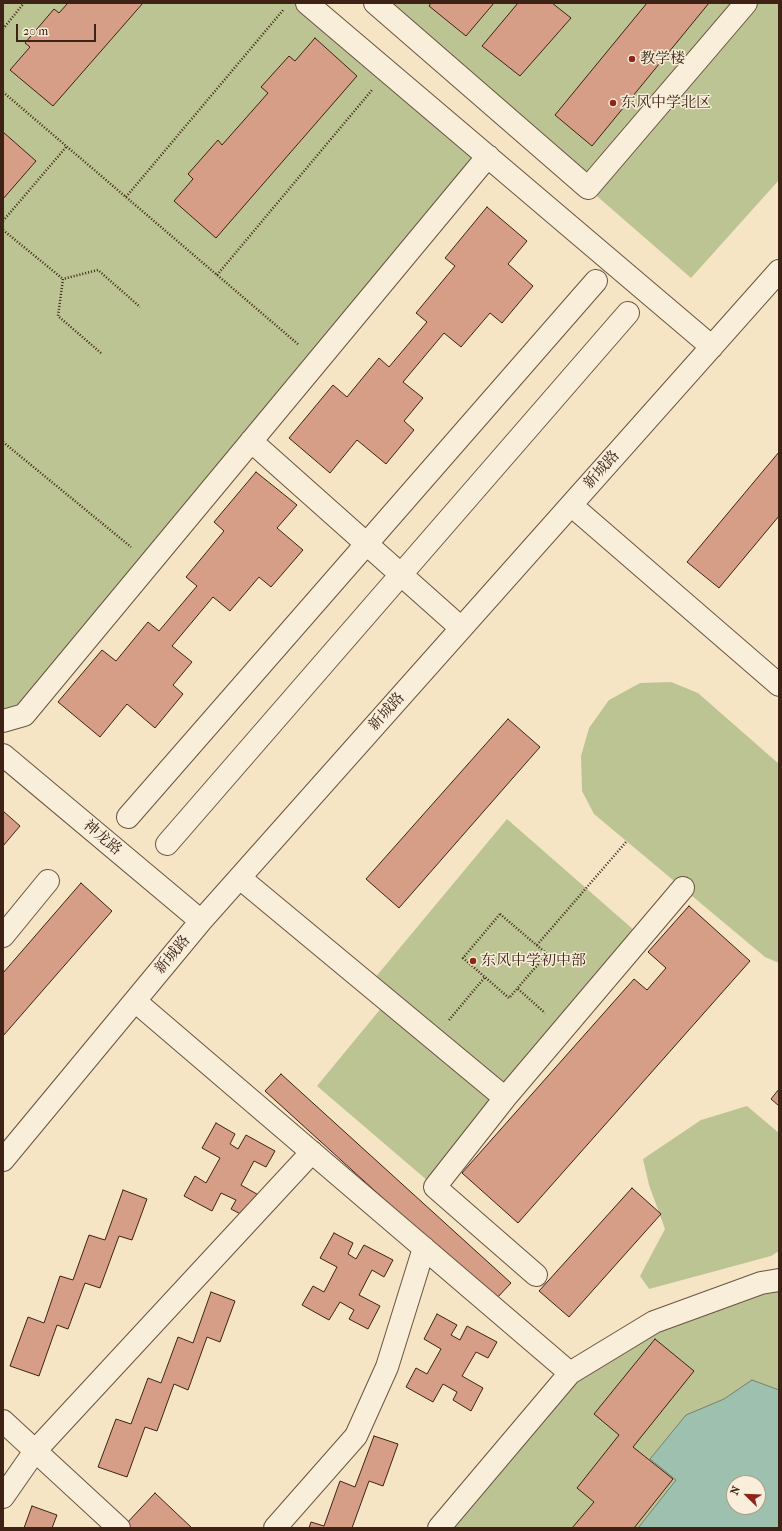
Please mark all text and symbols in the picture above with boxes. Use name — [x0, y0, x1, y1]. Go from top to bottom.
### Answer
scale bar — [18, 16, 98, 42]
text: 20 m — [23, 24, 48, 38]
place label: 教学楼 — [640, 50, 685, 68]
marker: 教学楼 — [627, 54, 637, 64]
place label: 东风中学北区 — [621, 94, 711, 112]
marker: 东风中学北区 — [608, 98, 618, 108]
street label: 新城路 — [580, 447, 624, 493]
street label: 新城路 — [365, 689, 409, 735]
street label: 神龙路 — [79, 817, 125, 859]
street label: 新城路 — [152, 932, 194, 978]
place label: 东风中学初中部 — [481, 952, 586, 970]
marker: 东风中学初中部 — [468, 956, 478, 966]
north arrow — [726, 1475, 766, 1515]
text: N — [728, 1484, 743, 1497]

